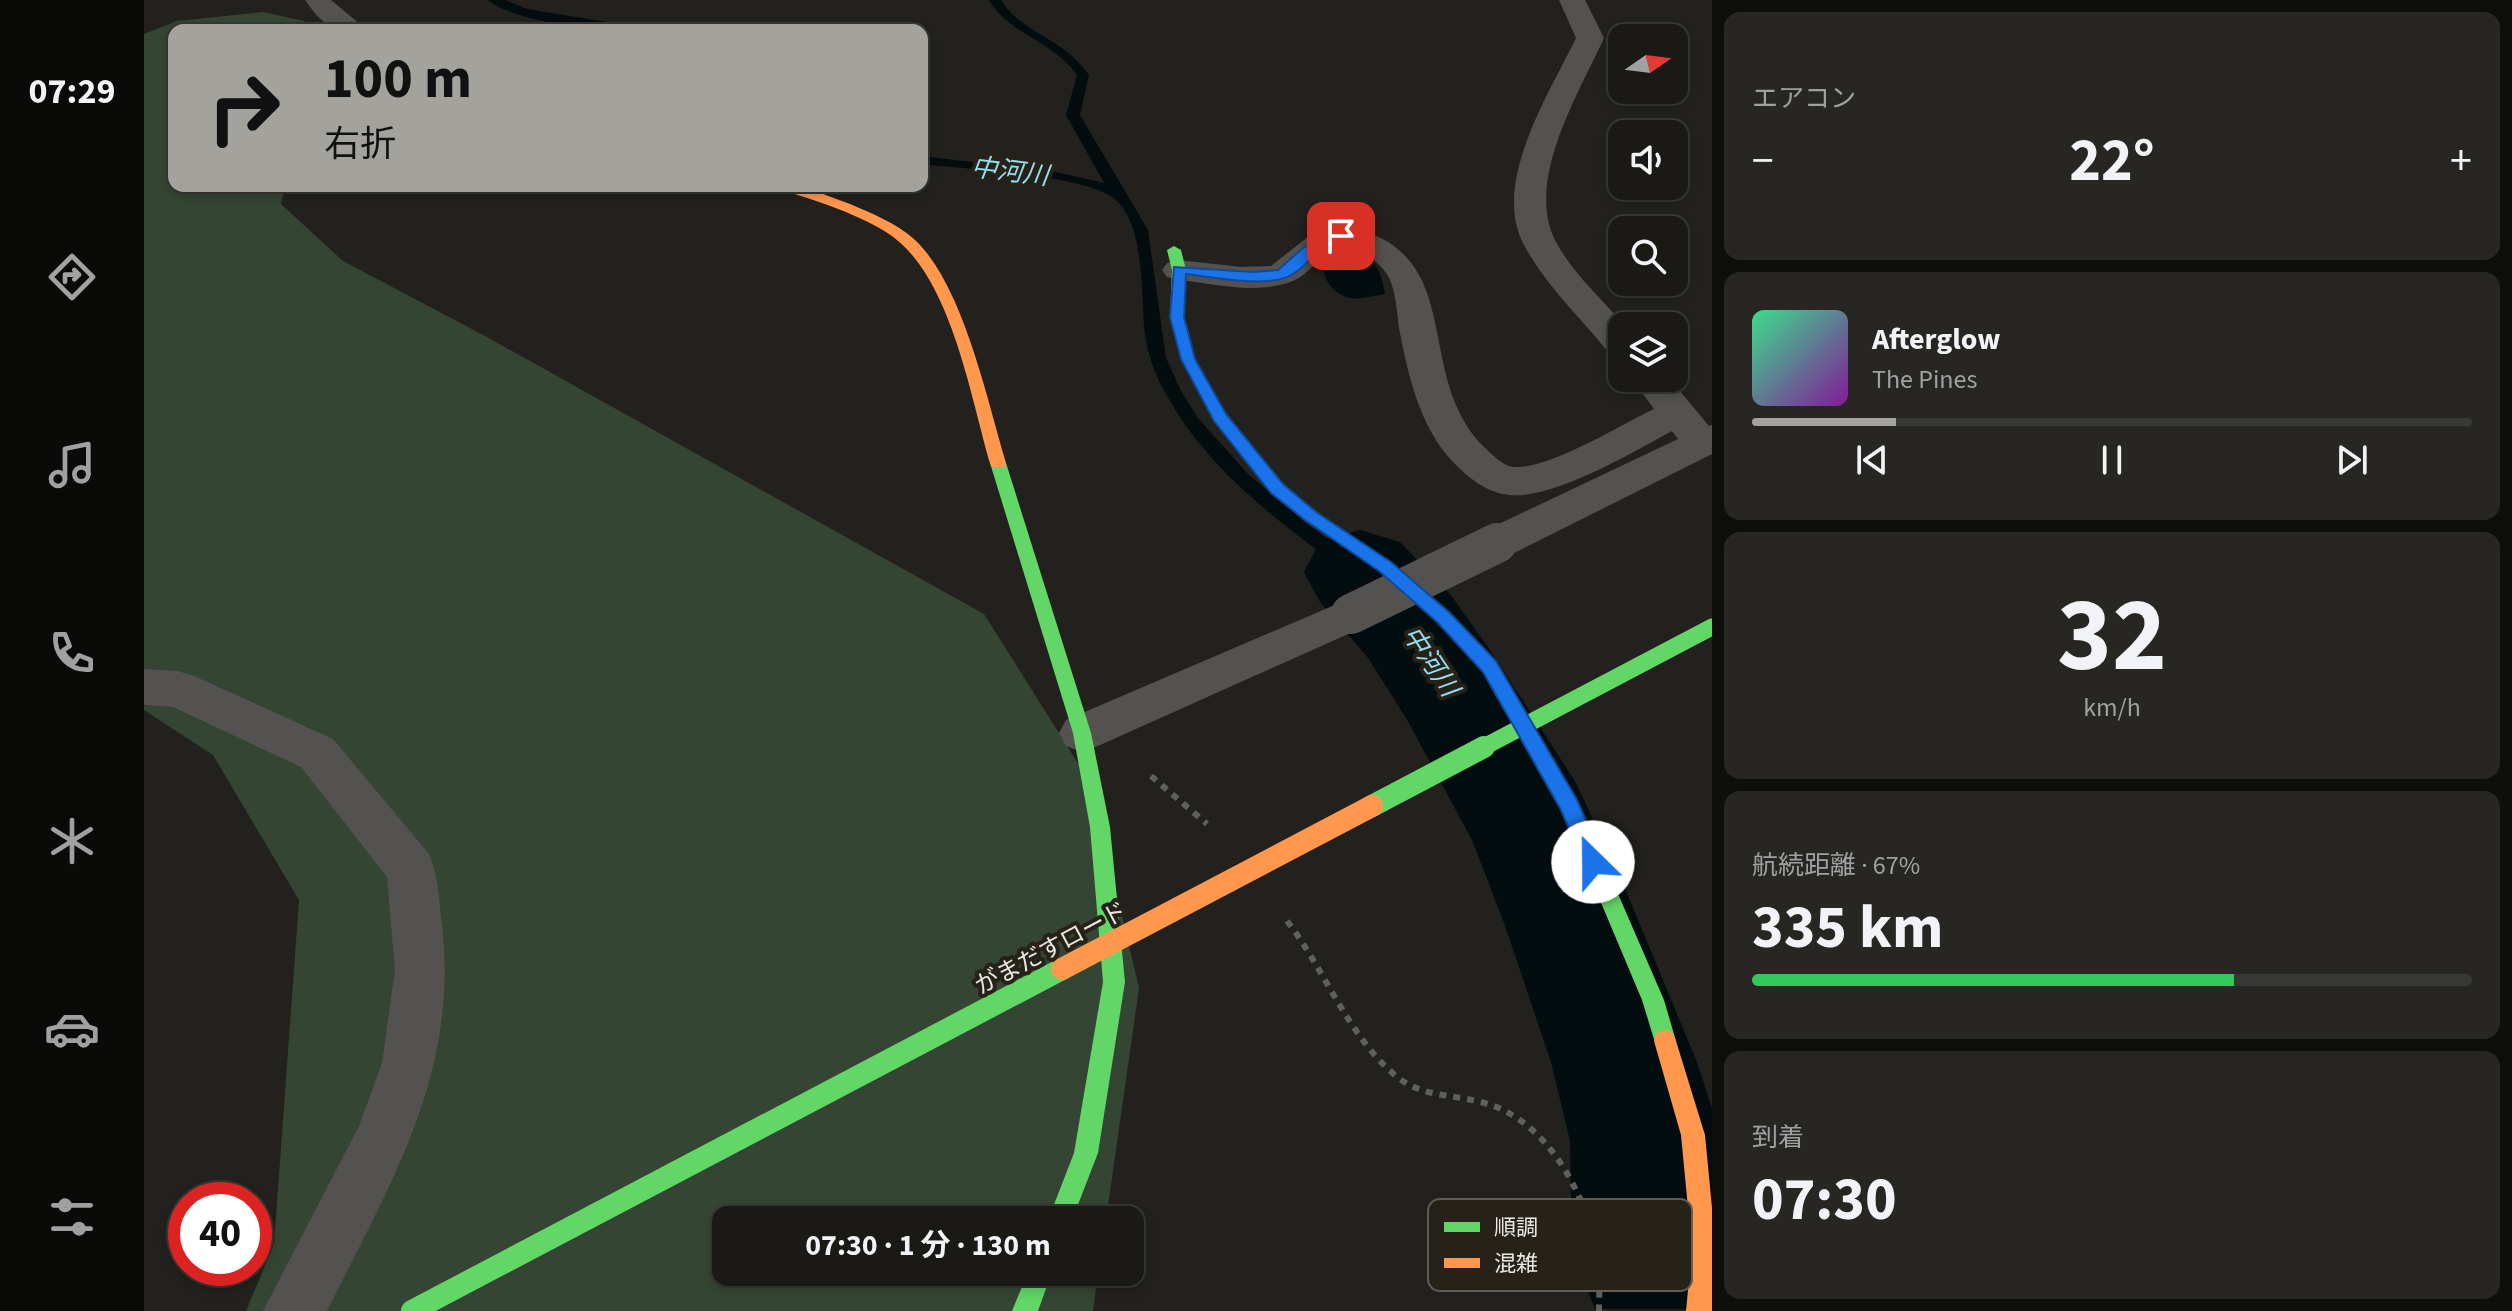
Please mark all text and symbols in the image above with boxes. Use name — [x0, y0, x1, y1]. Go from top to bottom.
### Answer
north arrow — [1608, 24, 1688, 104]
map controls — [1608, 24, 1688, 392]
text: 100 m — [324, 40, 472, 119]
icon: right — [192, 56, 296, 160]
text: 07:29 — [29, 66, 115, 117]
text: エアコン — [1752, 80, 1856, 117]
text: 右折 — [324, 119, 396, 170]
text: 22° — [2069, 119, 2155, 204]
button: sound — [1608, 120, 1688, 200]
text: − — [1752, 130, 1774, 193]
text: + — [2450, 130, 2472, 193]
water label: 中河川 — [969, 148, 1054, 195]
pin — [1307, 202, 1375, 270]
icon: arrive — [1319, 214, 1363, 258]
button: search — [1608, 216, 1688, 296]
icon: directions — [44, 249, 100, 305]
button: layers — [1608, 312, 1688, 392]
text: Afterglow — [1872, 318, 2000, 361]
text: The Pines — [1872, 361, 1977, 398]
icon: music — [44, 437, 100, 493]
icon: previous — [1850, 438, 1894, 482]
icon: pause — [2090, 438, 2134, 482]
icon: next — [2330, 438, 2374, 482]
text: 32 — [2057, 563, 2167, 711]
water label: 中河川 — [1393, 619, 1469, 706]
icon: phone — [44, 625, 100, 681]
text: km/h — [2083, 689, 2141, 726]
icon: climate — [44, 813, 100, 869]
position arrow — [1551, 820, 1635, 904]
text: 航続距離 · 67% — [1752, 847, 1920, 884]
text: 335 km — [1752, 886, 1943, 971]
street label: がまだすロード — [969, 894, 1134, 1003]
icon: car — [44, 1001, 100, 1057]
text: 到着 — [1752, 1119, 1804, 1156]
text: 07:30 — [1752, 1158, 1897, 1243]
speed limit sign: 40 — [168, 1182, 272, 1286]
icon: filters — [44, 1189, 100, 1245]
legend — [1428, 1199, 1692, 1291]
text: 順調 — [1494, 1212, 1538, 1244]
text: 07:30 · 1 分 · 130 m — [805, 1224, 1051, 1267]
text: 混雑 — [1494, 1248, 1538, 1280]

